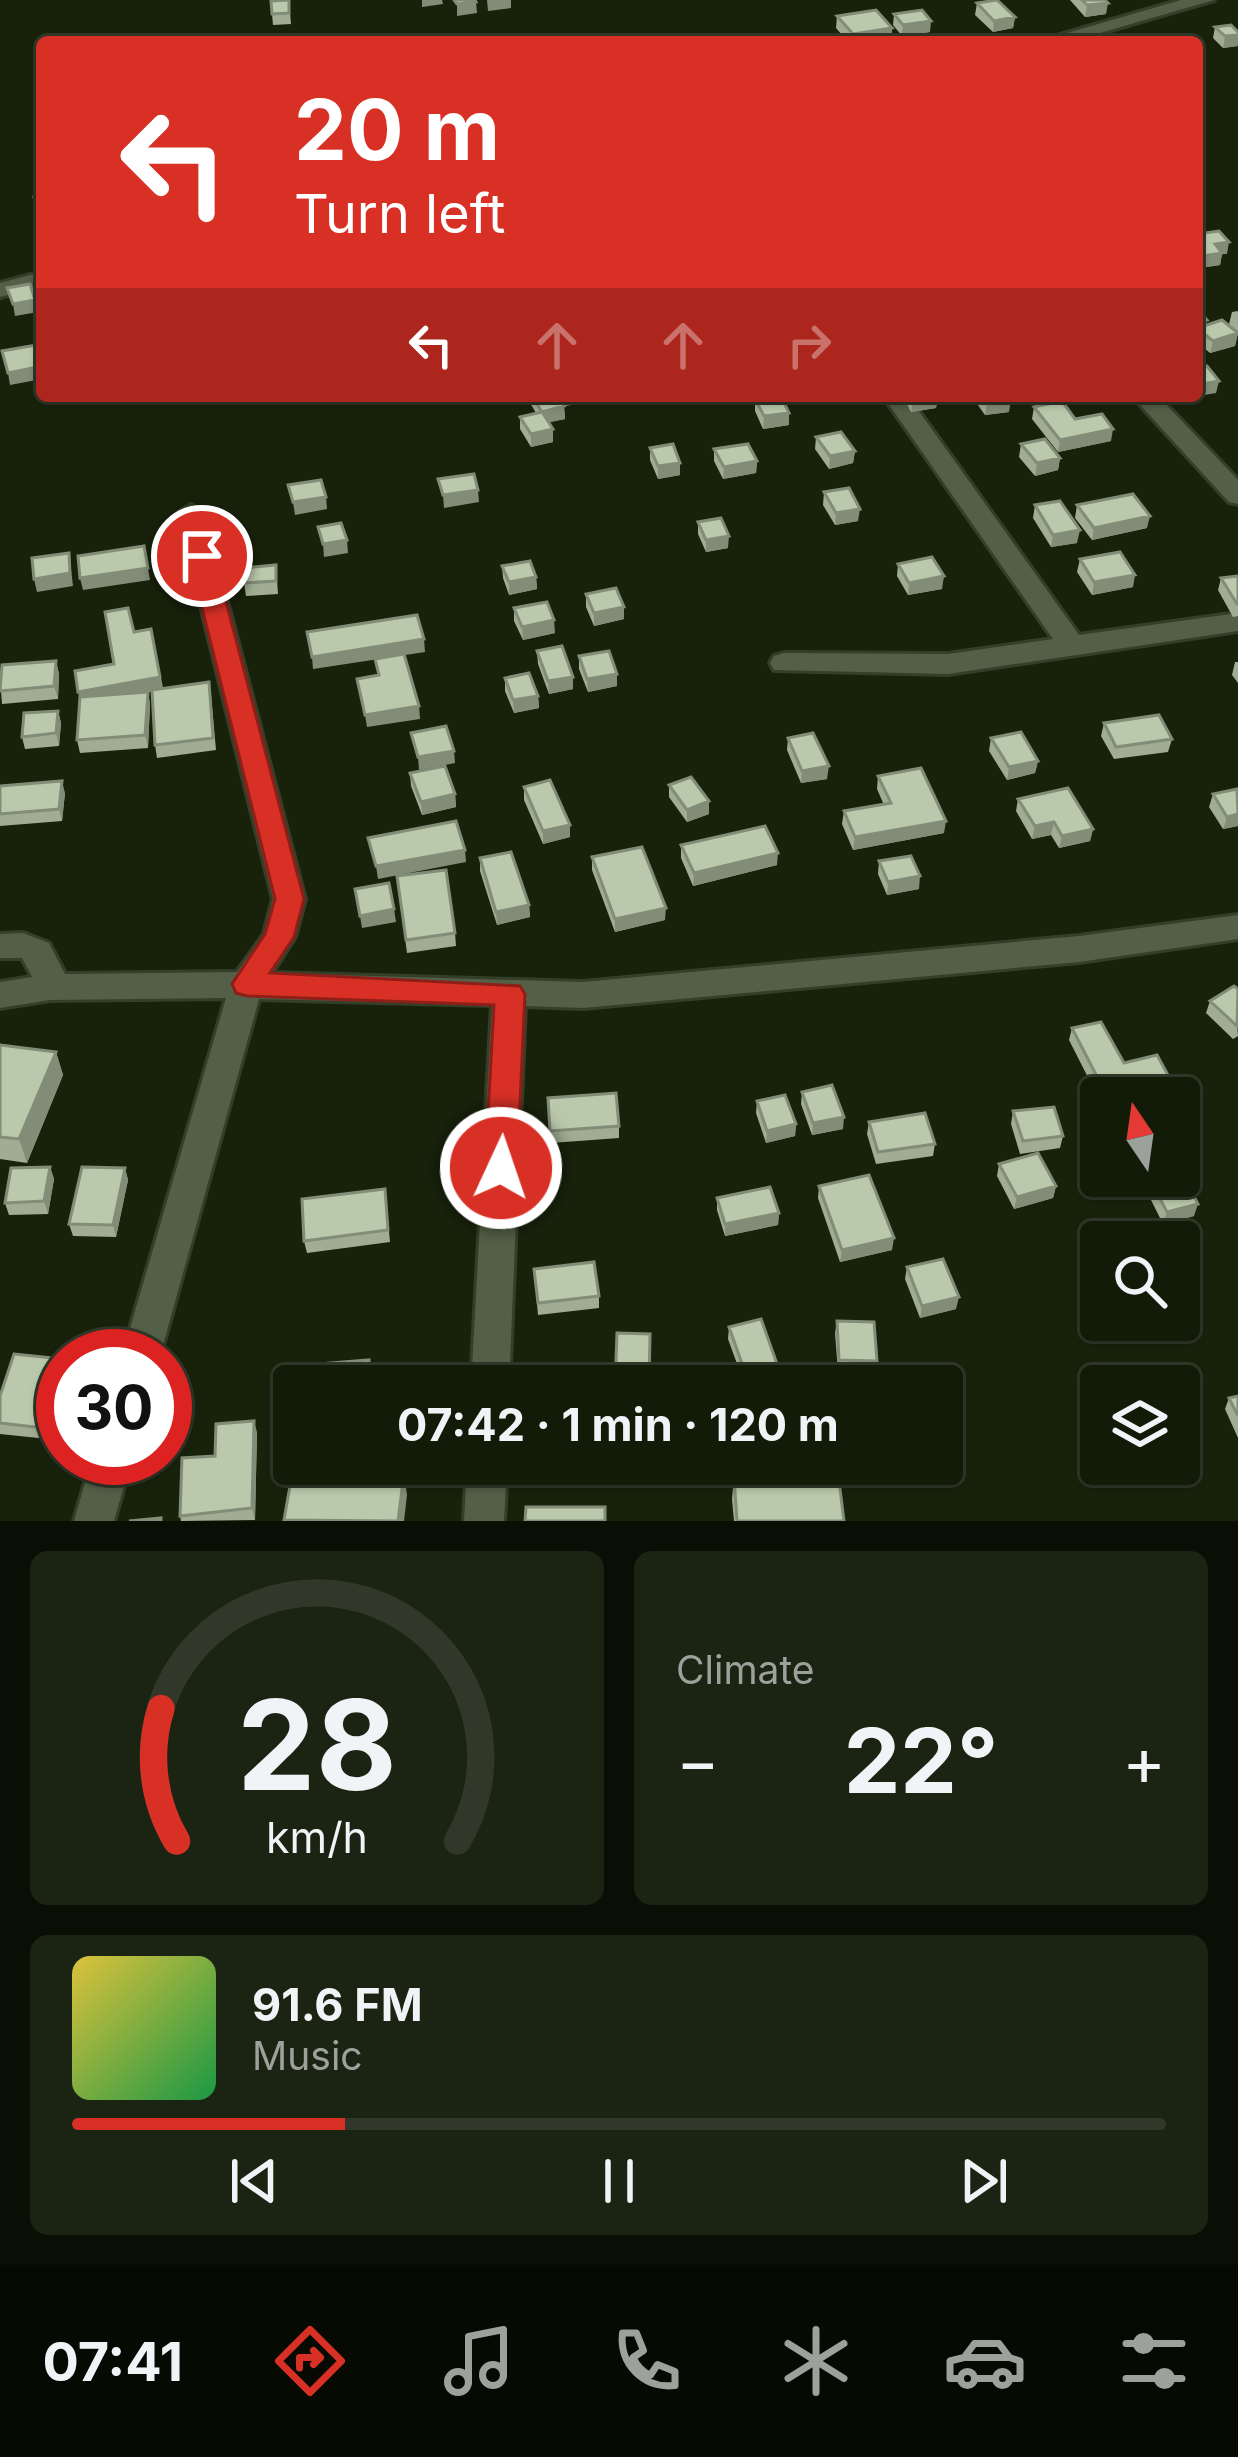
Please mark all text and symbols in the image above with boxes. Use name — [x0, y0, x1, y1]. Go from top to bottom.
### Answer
text: 20 m — [294, 79, 500, 180]
icon: left — [96, 84, 252, 240]
text: Turn left — [294, 181, 505, 246]
icon: left — [398, 312, 464, 378]
icon: ahead — [524, 312, 590, 378]
icon: ahead — [650, 312, 716, 378]
icon: right — [776, 312, 842, 378]
pin — [151, 505, 253, 607]
icon: arrive — [169, 523, 235, 589]
north arrow — [1080, 1077, 1200, 1197]
map controls — [1080, 1077, 1200, 1485]
position arrow — [438, 1105, 564, 1231]
button: search — [1080, 1221, 1200, 1341]
speed limit sign: 30 — [36, 1329, 192, 1485]
button: layers — [1080, 1365, 1200, 1485]
text: 07:42 · 1 min · 120 m — [397, 1397, 839, 1452]
text: Climate — [676, 1646, 815, 1693]
text: 28 — [237, 1669, 397, 1820]
text: 22° — [844, 1706, 998, 1815]
text: − — [676, 1721, 720, 1801]
text: + — [1122, 1721, 1166, 1801]
text: km/h — [266, 1811, 368, 1863]
text: 91.6 FM — [252, 1977, 423, 2032]
text: Music — [252, 2032, 363, 2079]
icon: previous — [221, 2148, 287, 2214]
icon: pause — [586, 2148, 652, 2214]
icon: next — [951, 2148, 1017, 2214]
icon: directions — [268, 2319, 352, 2403]
icon: music — [437, 2319, 521, 2403]
icon: phone — [605, 2319, 689, 2403]
icon: climate — [774, 2319, 858, 2403]
icon: car — [943, 2319, 1027, 2403]
icon: filters — [1112, 2319, 1196, 2403]
text: 07:41 — [42, 2329, 183, 2394]

